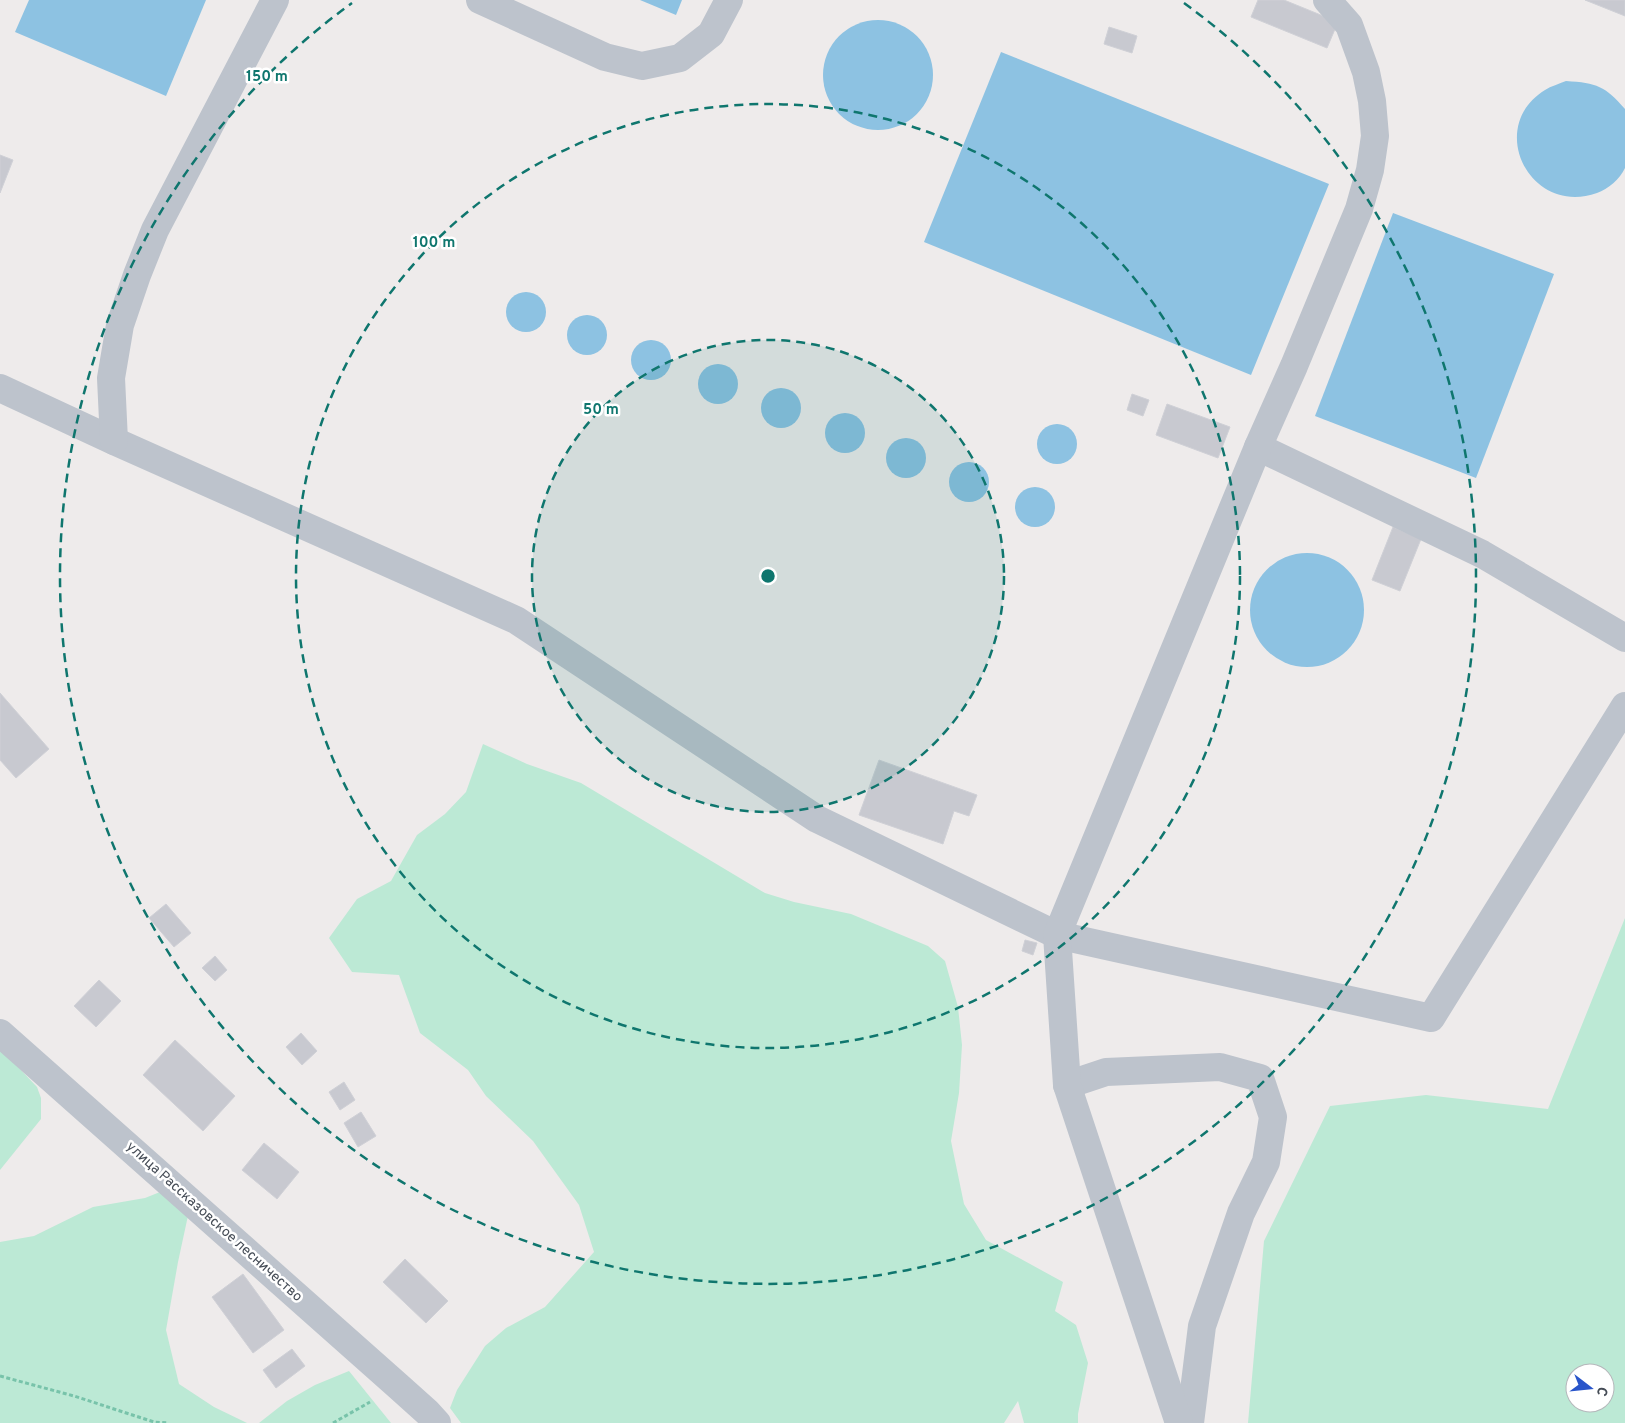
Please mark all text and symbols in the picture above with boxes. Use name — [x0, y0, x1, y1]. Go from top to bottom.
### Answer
text: 150 m — [246, 68, 288, 87]
text: 100 m — [413, 234, 455, 253]
text: 50 m — [583, 401, 619, 420]
centre of rings — [759, 567, 777, 585]
street label: улица Рассказовское лесничество — [122, 1138, 306, 1306]
north arrow — [1565, 1363, 1615, 1413]
text: С — [1592, 1385, 1610, 1398]

